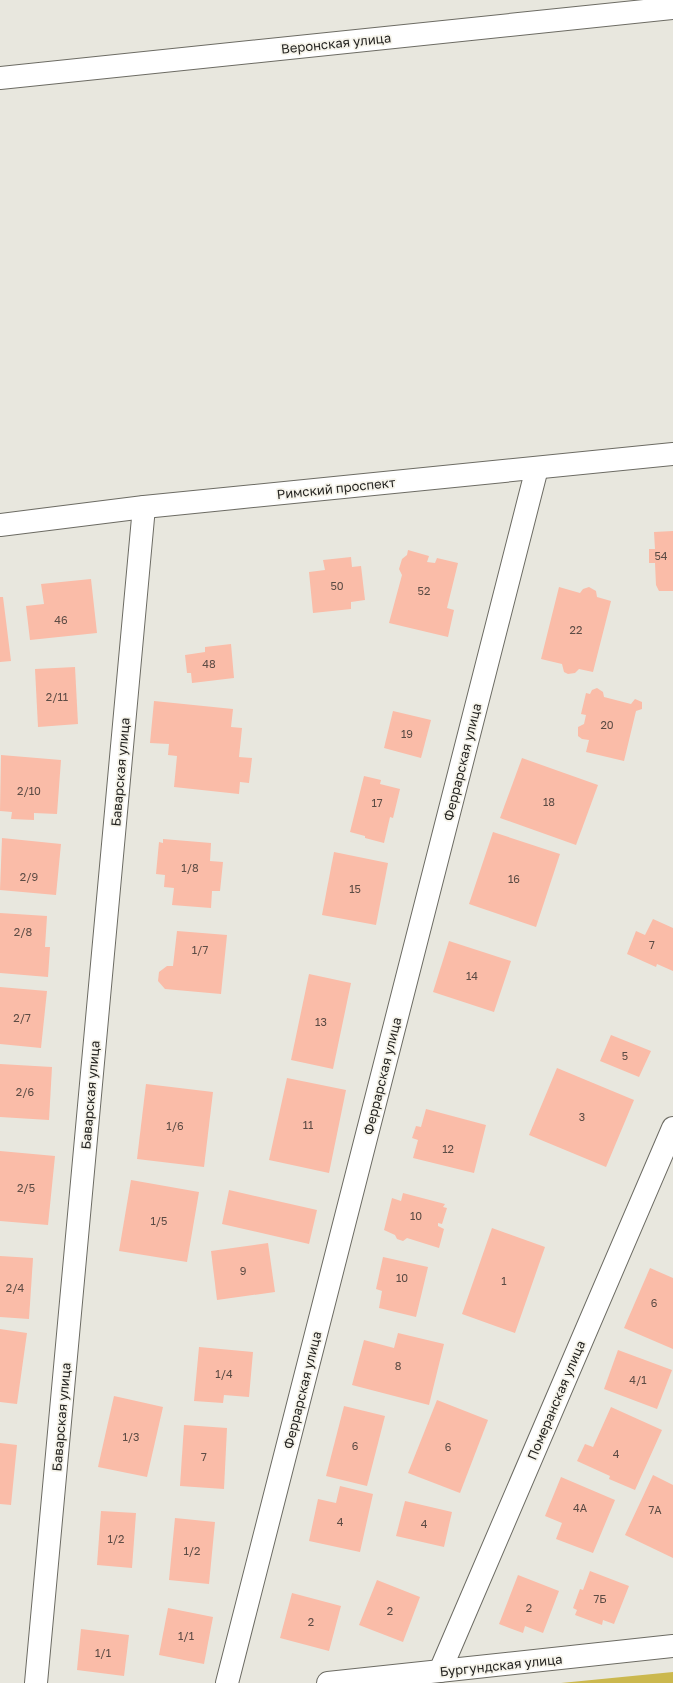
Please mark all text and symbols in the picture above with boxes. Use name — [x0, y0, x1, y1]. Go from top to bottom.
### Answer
street label: Веронская улица — [280, 29, 392, 57]
street label: Римский проспект — [276, 474, 397, 502]
house number: 54 — [654, 549, 668, 562]
house number: 50 — [330, 579, 344, 592]
house number: 52 — [418, 584, 430, 597]
house number: 46 — [54, 613, 68, 626]
house number: 22 — [570, 623, 582, 636]
house number: 48 — [202, 657, 216, 670]
house number: 2/11 — [46, 690, 68, 703]
street label: Феррарская улица — [440, 702, 484, 822]
street label: Баварская улица — [107, 717, 133, 827]
house number: 20 — [600, 718, 614, 731]
house number: 19 — [401, 727, 413, 740]
house number: 2/10 — [17, 784, 41, 797]
house number: 18 — [543, 795, 555, 808]
house number: 17 — [371, 796, 383, 809]
house number: 1/8 — [181, 861, 199, 874]
house number: 2/9 — [20, 870, 38, 883]
house number: 16 — [508, 872, 520, 885]
house number: 15 — [349, 882, 361, 895]
house number: 2/8 — [14, 925, 32, 938]
house number: 7 — [649, 938, 655, 951]
house number: 1/7 — [192, 943, 208, 956]
house number: 14 — [466, 969, 478, 982]
house number: 2/7 — [13, 1011, 31, 1024]
house number: 13 — [315, 1015, 327, 1028]
street label: Феррарская улица — [360, 1016, 404, 1136]
street label: Баварская улица — [77, 1040, 103, 1150]
house number: 5 — [622, 1049, 628, 1062]
house number: 2/6 — [16, 1085, 34, 1098]
house number: 3 — [579, 1110, 585, 1123]
house number: 11 — [303, 1118, 313, 1131]
house number: 1/6 — [166, 1119, 184, 1132]
house number: 12 — [442, 1142, 454, 1155]
house number: 2/5 — [17, 1181, 35, 1194]
house number: 10 — [410, 1209, 422, 1222]
house number: 1/5 — [151, 1214, 168, 1227]
house number: 9 — [240, 1264, 246, 1277]
house number: 10 — [396, 1271, 408, 1284]
house number: 1 — [501, 1274, 507, 1287]
house number: 2/4 — [6, 1281, 24, 1294]
house number: 6 — [651, 1296, 658, 1309]
street label: Феррарская улица — [280, 1330, 324, 1450]
street label: Померанская улица — [524, 1338, 588, 1462]
house number: 8 — [395, 1359, 402, 1372]
street label: Баварская улица — [48, 1362, 74, 1472]
house number: 1/4 — [215, 1367, 233, 1380]
house number: 4/1 — [629, 1373, 647, 1386]
house number: 1/3 — [122, 1430, 140, 1443]
house number: 6 — [352, 1439, 359, 1452]
house number: 6 — [445, 1440, 452, 1453]
house number: 4 — [613, 1447, 620, 1460]
house number: 7 — [201, 1450, 207, 1463]
house number: 4А — [573, 1501, 588, 1514]
house number: 7А — [648, 1503, 662, 1516]
house number: 4 — [337, 1515, 344, 1528]
house number: 4 — [421, 1517, 428, 1530]
house number: 1/2 — [108, 1532, 125, 1545]
house number: 1/2 — [184, 1544, 201, 1557]
house number: 7Б — [593, 1592, 607, 1605]
house number: 2 — [526, 1601, 532, 1614]
house number: 2 — [387, 1604, 393, 1617]
house number: 2 — [308, 1615, 314, 1628]
house number: 1/1 — [178, 1629, 194, 1642]
house number: 1/1 — [95, 1646, 111, 1659]
street label: Бургундская улица — [439, 1651, 563, 1679]

